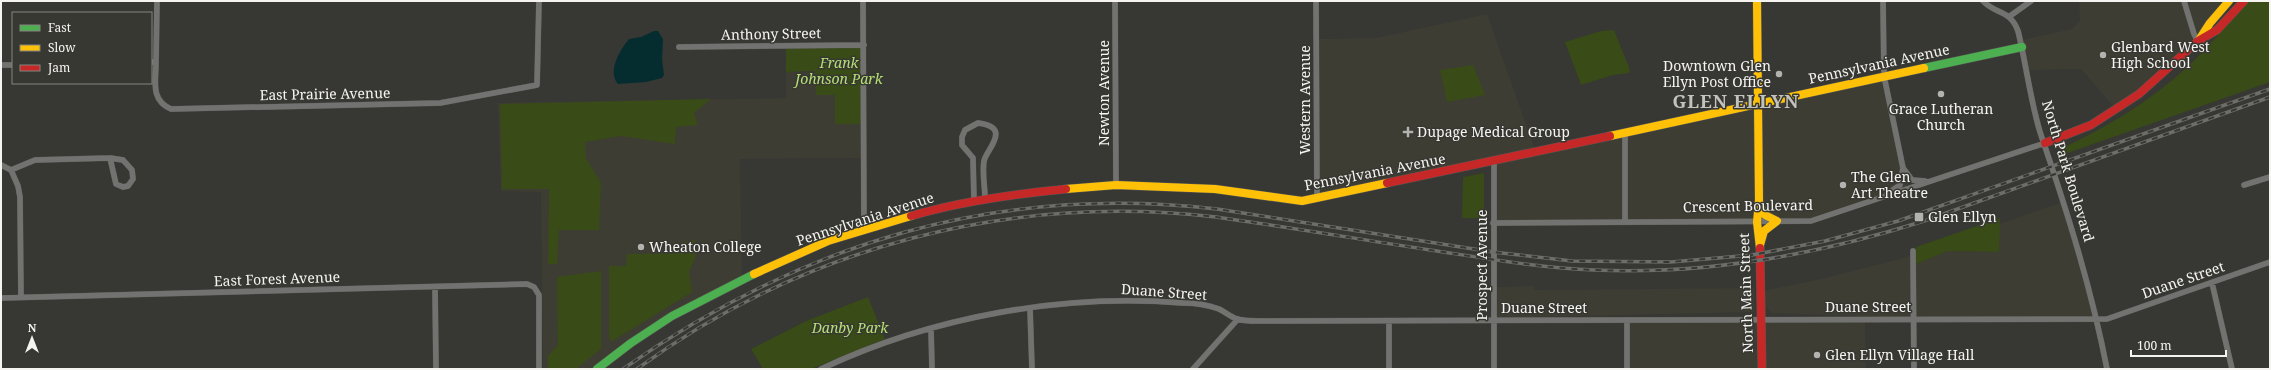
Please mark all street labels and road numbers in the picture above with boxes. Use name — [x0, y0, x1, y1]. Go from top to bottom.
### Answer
street label: Anthony Street — [721, 23, 821, 44]
street label: Pennsylvania Avenue — [1807, 39, 1951, 88]
street label: Newton Avenue — [1094, 40, 1113, 146]
street label: Western Avenue — [1295, 45, 1314, 155]
street label: East Prairie Avenue — [259, 83, 391, 104]
street label: North Park Boulevard — [2038, 98, 2099, 244]
street label: Pennsylvania Avenue — [1303, 148, 1447, 195]
street label: Pennsylvania Avenue — [794, 187, 936, 250]
street label: Crescent Boulevard — [1683, 195, 1814, 216]
street label: Prospect Avenue — [1472, 209, 1491, 321]
street label: North Main Street — [1734, 233, 1757, 353]
street label: Duane Street — [2139, 256, 2227, 303]
street label: East Forest Avenue — [214, 267, 340, 290]
street label: Duane Street — [1120, 279, 1208, 304]
street label: Duane Street — [1825, 297, 1911, 316]
street label: Duane Street — [1501, 298, 1587, 317]

